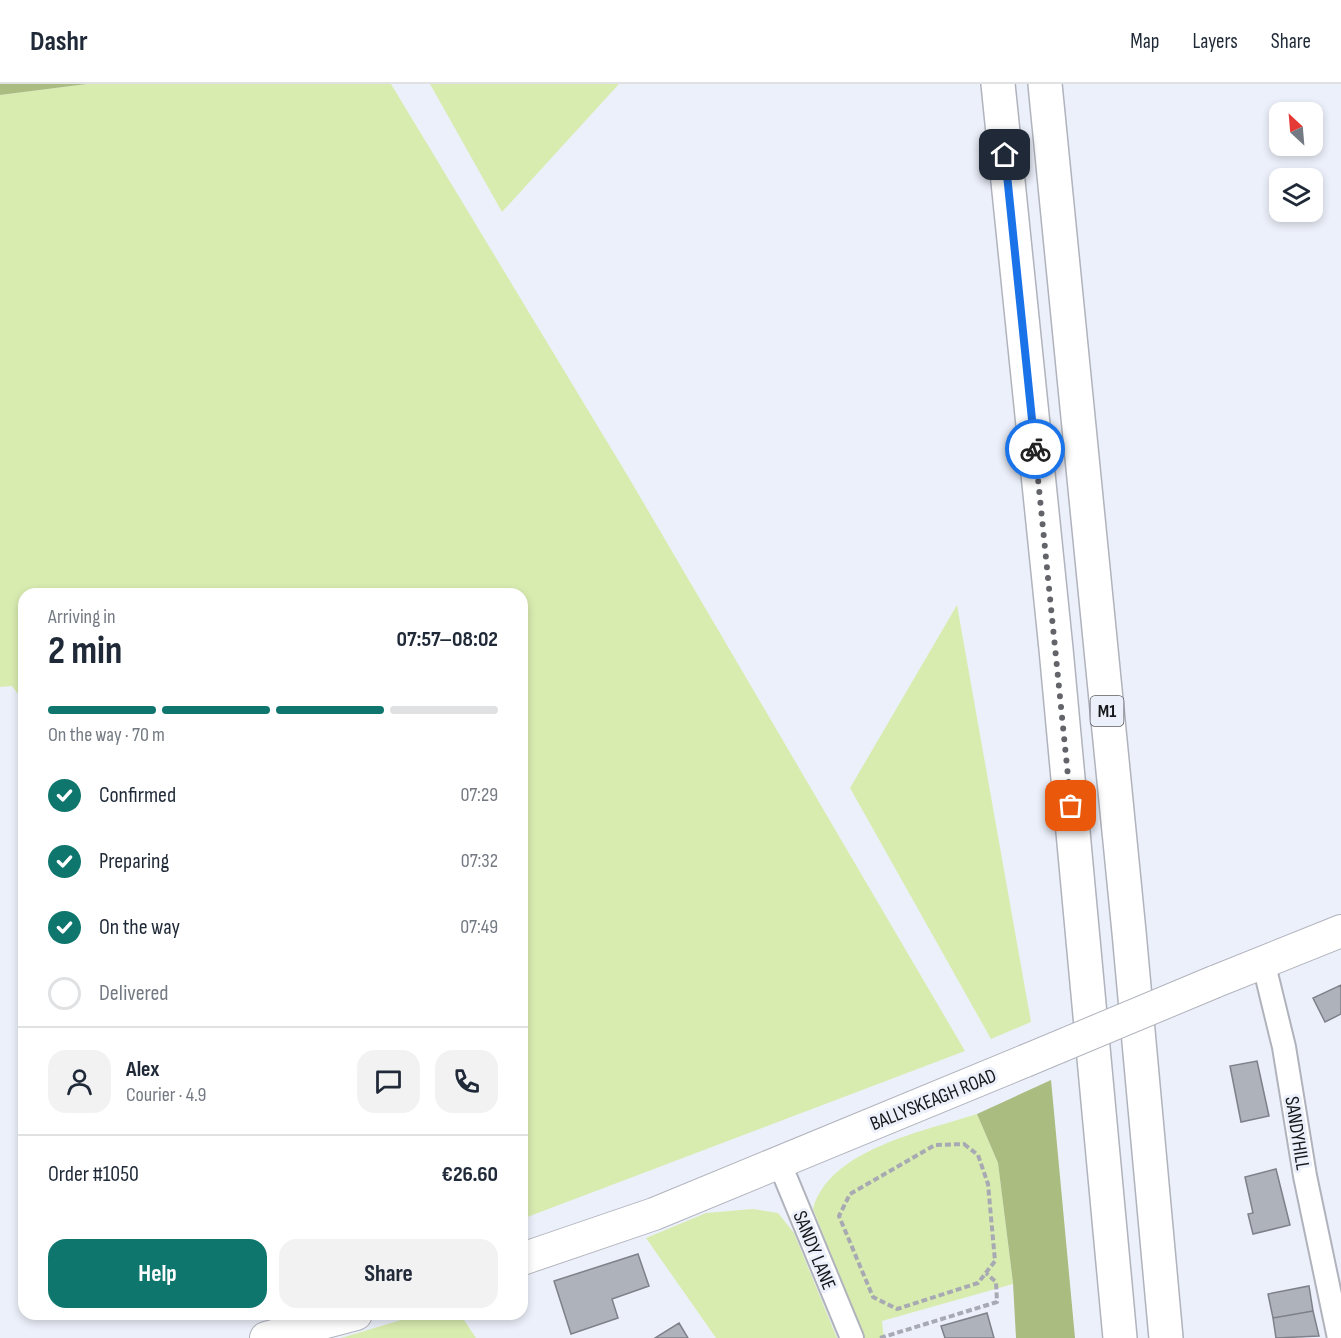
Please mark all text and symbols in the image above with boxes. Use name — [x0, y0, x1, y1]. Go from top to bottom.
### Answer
text: Dashr — [30, 25, 88, 58]
text: Map — [1130, 29, 1159, 54]
text: Layers — [1192, 29, 1238, 54]
text: Share — [1271, 29, 1311, 54]
north arrow — [1269, 102, 1323, 156]
map controls — [1269, 102, 1323, 222]
pin — [979, 129, 1030, 180]
icon: home — [988, 138, 1021, 171]
button: layers — [1269, 168, 1323, 222]
courier — [1005, 419, 1065, 479]
icon: bike — [1019, 433, 1052, 466]
text: Arriving in — [48, 605, 116, 629]
text: 07:57–08:02 — [397, 626, 498, 653]
text: 2 min — [48, 628, 122, 675]
road number: M1 — [1090, 696, 1124, 726]
text: On the way · 70 m — [48, 723, 165, 747]
icon: check — [48, 779, 81, 812]
pin — [1045, 780, 1096, 831]
text: Confirmed — [99, 782, 176, 809]
text: 07:29 — [460, 783, 498, 807]
icon: bag — [1054, 789, 1087, 822]
icon: check — [48, 845, 81, 878]
text: Preparing — [99, 848, 169, 875]
text: 07:32 — [461, 849, 498, 873]
icon: check — [48, 911, 81, 944]
text: On the way — [99, 914, 180, 941]
text: 07:49 — [460, 915, 498, 939]
text: Delivered — [99, 980, 168, 1007]
button: person — [48, 1050, 111, 1113]
button: chat — [357, 1050, 420, 1113]
button: phone — [435, 1050, 498, 1113]
text: Alex — [126, 1056, 159, 1083]
street label: BALLYSKEAGH ROAD — [867, 1064, 1000, 1136]
text: Courier · 4.9 — [126, 1083, 206, 1107]
street label: SANDYHILL — [1279, 1095, 1315, 1172]
text: Order #1050 — [48, 1161, 139, 1188]
text: €26.60 — [441, 1161, 498, 1188]
street label: SANDY LANE — [787, 1207, 841, 1293]
button: Help — [48, 1239, 267, 1308]
button: Share — [279, 1239, 498, 1308]

